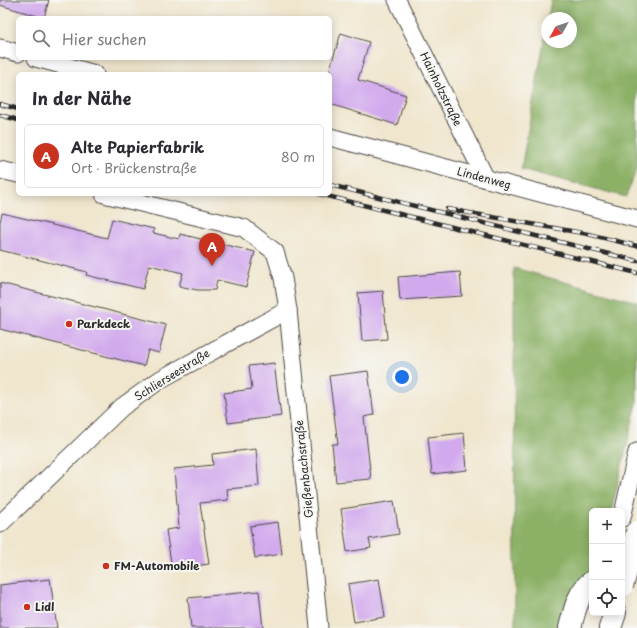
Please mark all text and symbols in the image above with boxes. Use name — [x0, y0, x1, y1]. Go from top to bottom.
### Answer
north arrow — [541, 12, 577, 48]
search box — [16, 16, 332, 60]
icon: search — [30, 27, 52, 49]
text: Hier suchen — [62, 27, 147, 50]
street label: Hainholzstraße — [416, 49, 467, 129]
text: In der Nähe — [32, 85, 131, 111]
text: Alte Papierfabrik — [71, 135, 204, 158]
text: A — [41, 147, 51, 166]
text: 80 m — [281, 147, 315, 166]
text: Ort · Brückenstraße — [71, 158, 197, 177]
street label: Lindenweg — [455, 162, 513, 193]
pin: A — [199, 233, 225, 266]
place label: Parkdeck — [77, 315, 131, 332]
marker: Parkdeck — [64, 319, 74, 329]
street label: Schlierseestraße — [131, 344, 213, 405]
your location — [392, 367, 412, 387]
street label: Gießenbachstraße — [290, 419, 317, 519]
map controls — [589, 508, 625, 616]
button: + — [589, 508, 625, 544]
button: − — [589, 544, 625, 580]
place label: FM-Automobile — [114, 557, 200, 574]
marker: FM-Automobile — [101, 561, 111, 571]
button: locate — [589, 580, 625, 616]
place label: Lidl — [35, 598, 54, 615]
marker: Lidl — [22, 602, 32, 612]

